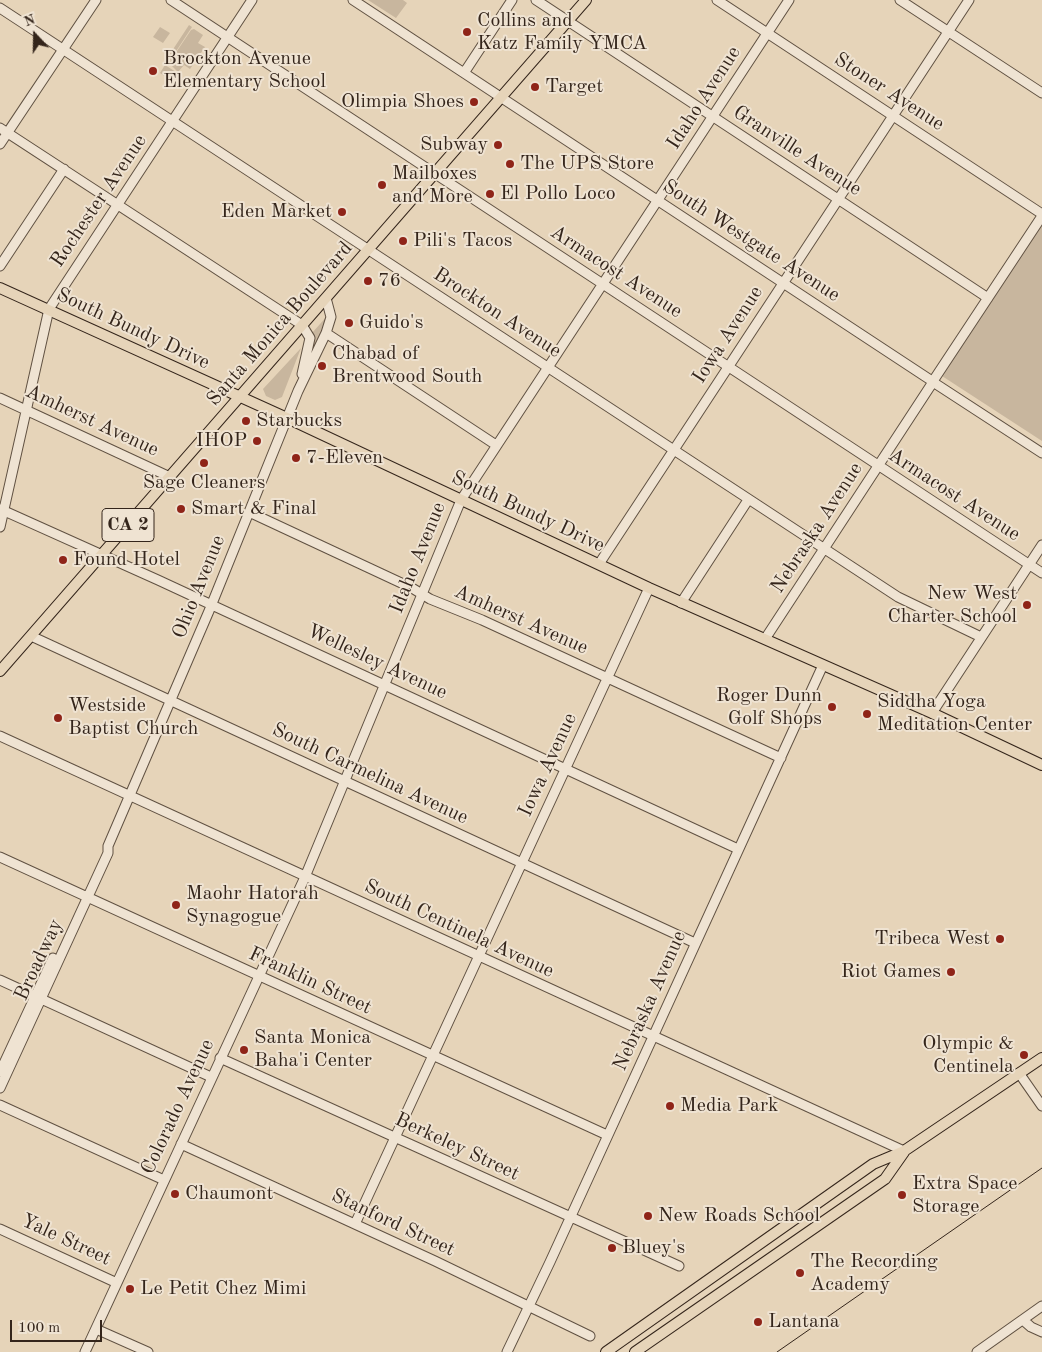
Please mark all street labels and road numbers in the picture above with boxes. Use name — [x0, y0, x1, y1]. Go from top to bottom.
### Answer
street label: Idaho Avenue — [662, 42, 746, 154]
street label: Stoner Avenue — [829, 47, 949, 137]
street label: Granville Avenue — [728, 101, 866, 201]
street label: Rochester Avenue — [46, 130, 152, 272]
street label: South Westgate Avenue — [658, 175, 844, 307]
street label: Armacost Avenue — [545, 220, 687, 324]
street label: Santa Monica Boulevard — [202, 237, 358, 411]
street label: Brockton Avenue — [428, 263, 566, 363]
street label: Iowa Avenue — [688, 282, 768, 388]
street label: South Bundy Drive — [53, 283, 213, 375]
street label: Amherst Avenue — [22, 380, 162, 462]
street label: Armacost Avenue — [883, 443, 1025, 547]
street label: Nebraska Avenue — [766, 458, 868, 598]
street label: South Bundy Drive — [448, 466, 608, 558]
street label: Idaho Avenue — [385, 499, 451, 617]
road number: CA 2 — [102, 508, 154, 542]
street label: Ohio Avenue — [167, 532, 231, 642]
street label: Amherst Avenue — [450, 580, 592, 660]
street label: Wellesley Avenue — [303, 619, 451, 705]
street label: Iowa Avenue — [514, 709, 582, 821]
street label: South Carmelina Avenue — [268, 718, 472, 830]
street label: South Centinela Avenue — [360, 874, 558, 984]
street label: Broadway — [10, 915, 68, 1005]
street label: Nebraska Avenue — [608, 927, 692, 1075]
street label: Franklin Street — [245, 942, 375, 1020]
street label: Colorado Avenue — [136, 1036, 220, 1178]
street label: Berkeley Street — [391, 1108, 523, 1186]
street label: Stanford Street — [327, 1184, 459, 1262]
street label: Yale Street — [17, 1209, 115, 1271]

